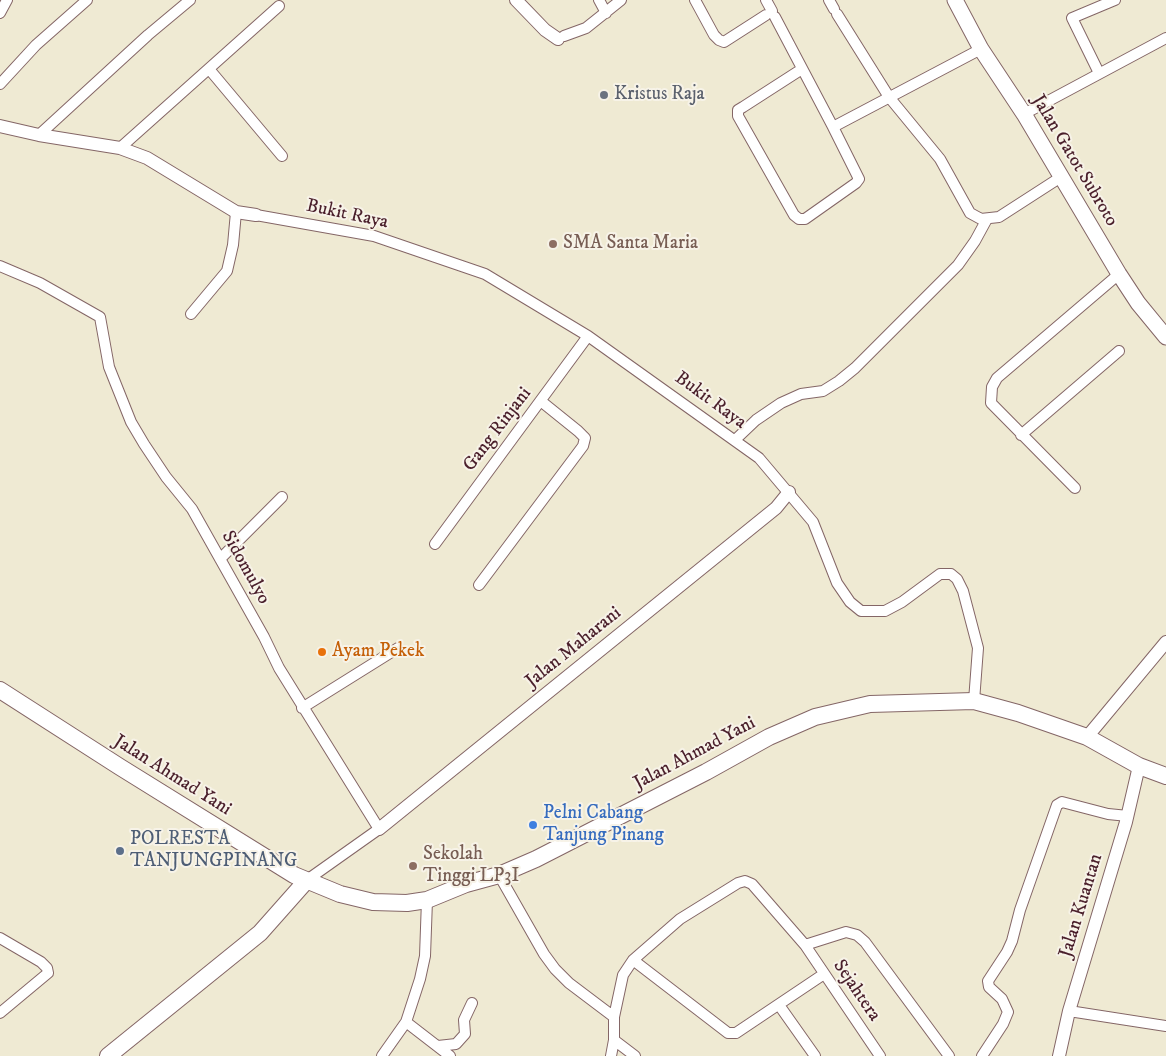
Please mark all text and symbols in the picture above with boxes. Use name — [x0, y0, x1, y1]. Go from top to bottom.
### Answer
place label: Kristus Raja — [614, 84, 705, 106]
marker: Kristus Raja — [598, 89, 610, 101]
street label: Jalan Gatot Subroto — [1026, 91, 1122, 231]
street label: Bukit Raya — [304, 195, 390, 235]
place label: SMA Santa Maria — [563, 233, 698, 255]
marker: SMA Santa Maria — [547, 238, 559, 250]
street label: Bukit Raya — [670, 367, 750, 435]
street label: Gang Rinjani — [459, 383, 537, 477]
street label: Sidomulyo — [215, 527, 275, 609]
street label: Jalan Maharani — [522, 602, 626, 694]
place label: Ayam Pekek — [332, 641, 424, 663]
marker: Ayam Pekek — [316, 646, 328, 658]
street label: Jalan Ahmad Yani — [630, 712, 760, 796]
street label: Jalan Ahmad Yani — [109, 731, 235, 821]
place label: Pelni Cabang Tanjung Pinang — [543, 803, 664, 847]
marker: Pelni Cabang Tanjung Pinang — [527, 819, 539, 831]
place label: POLRESTA TANJUNGPINANG — [130, 829, 297, 873]
place label: Sekolah Tinggi LP3I — [423, 844, 519, 888]
marker: POLRESTA TANJUNGPINANG — [114, 845, 126, 857]
street label: Jalan Kuantan — [1055, 851, 1109, 961]
marker: Sekolah Tinggi LP3I — [407, 860, 419, 872]
street label: Sejahtera — [827, 956, 885, 1026]

